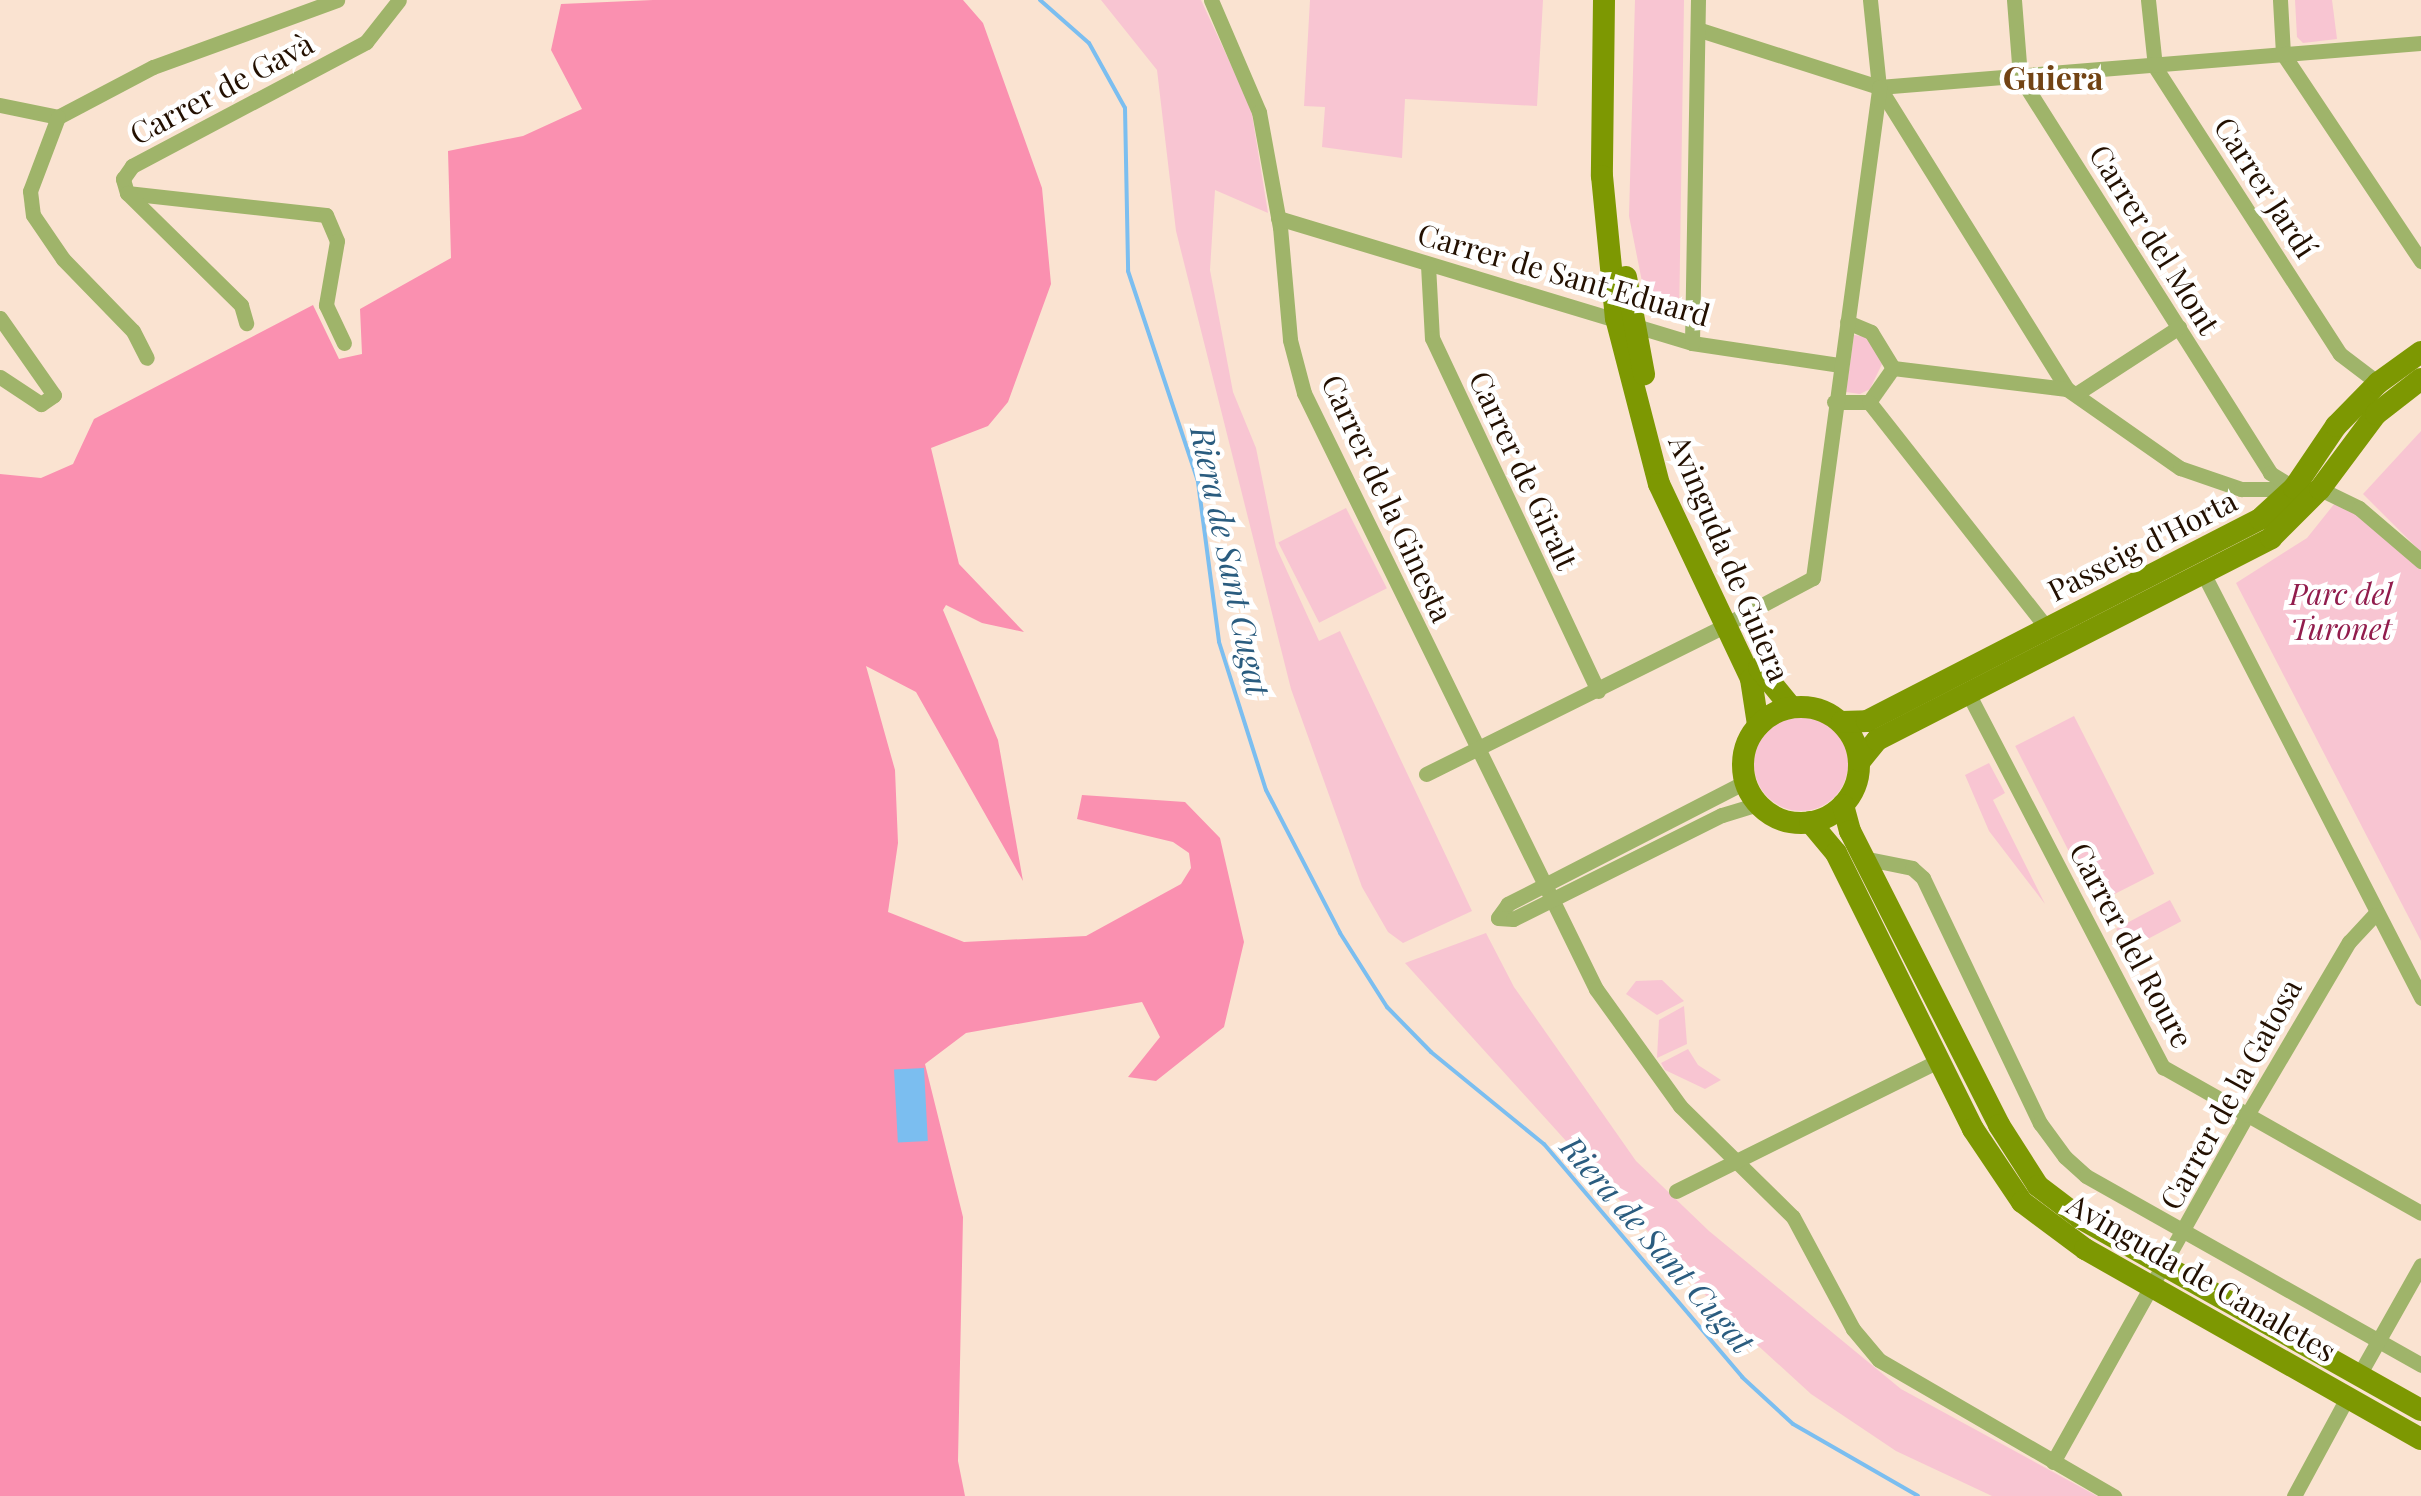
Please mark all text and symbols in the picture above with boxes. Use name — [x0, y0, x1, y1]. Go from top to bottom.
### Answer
street label: Carrer de Gavà — [123, 24, 319, 152]
district label: Guiera — [2003, 58, 2103, 96]
street label: Carrer Jardí — [2207, 110, 2325, 264]
street label: Carrer del Mont — [2082, 137, 2228, 341]
street label: Carrer de Sant Eduard — [1413, 215, 1715, 333]
street label: Carrer de Giralt — [1462, 365, 1586, 575]
street label: Carrer de la Ginesta — [1314, 368, 1462, 628]
water label: Riera de Sant Cugat — [1184, 423, 1278, 699]
street label: Avinguda de Guiera — [1662, 429, 1798, 687]
street label: Passeig d'Horta — [2042, 482, 2242, 608]
park label: Parc del Turonet — [2289, 575, 2393, 646]
street label: Carrer del Roure — [2063, 836, 2201, 1054]
street label: Carrer de la Gatosa — [2151, 972, 2309, 1216]
water label: Riera de Sant Cugat — [1553, 1128, 1763, 1360]
street label: Avinguda de Canaletes — [2061, 1185, 2343, 1369]

